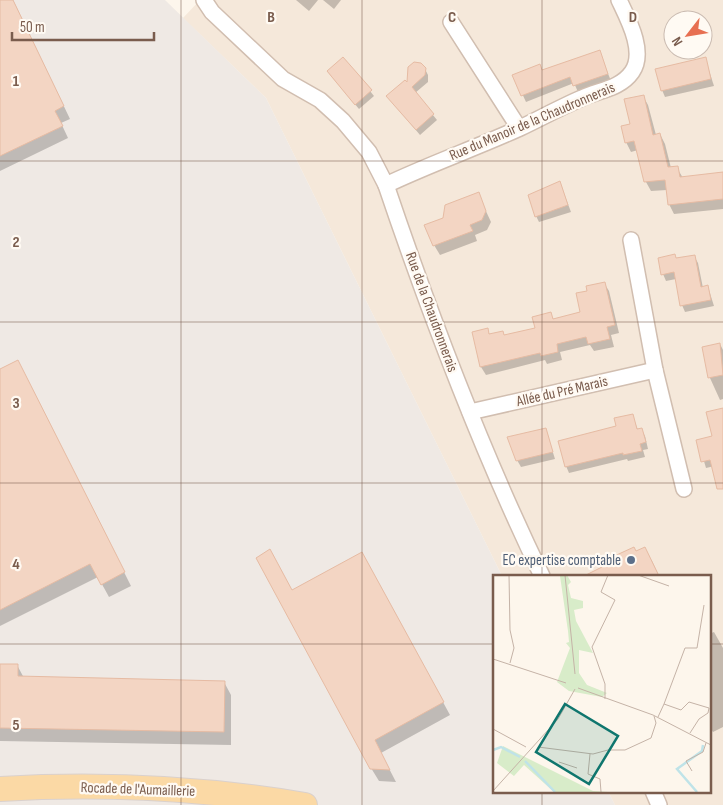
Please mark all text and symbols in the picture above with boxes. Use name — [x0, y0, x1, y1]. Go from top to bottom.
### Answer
text: B — [267, 8, 275, 27]
text: C — [448, 8, 456, 27]
text: D — [629, 8, 637, 27]
scale bar — [12, 10, 155, 42]
north arrow — [663, 10, 713, 60]
text: 50 m — [20, 18, 45, 37]
text: N — [668, 34, 686, 49]
text: 1 — [13, 72, 20, 91]
street label: Rue du Manoir de la Chaudronnerais — [446, 78, 618, 165]
text: 2 — [12, 233, 20, 252]
street label: Rue de la Chaudronnerais — [401, 250, 462, 375]
street label: Allée du Pré Marais — [514, 372, 610, 411]
text: 3 — [12, 394, 20, 413]
place label: EC expertise comptable — [503, 551, 621, 570]
marker: EC expertise comptable — [625, 554, 637, 566]
text: 4 — [12, 555, 20, 574]
inset map — [493, 575, 710, 792]
text: 5 — [12, 716, 20, 735]
street label: Rocade de l'Aumaillerie — [80, 778, 196, 801]

